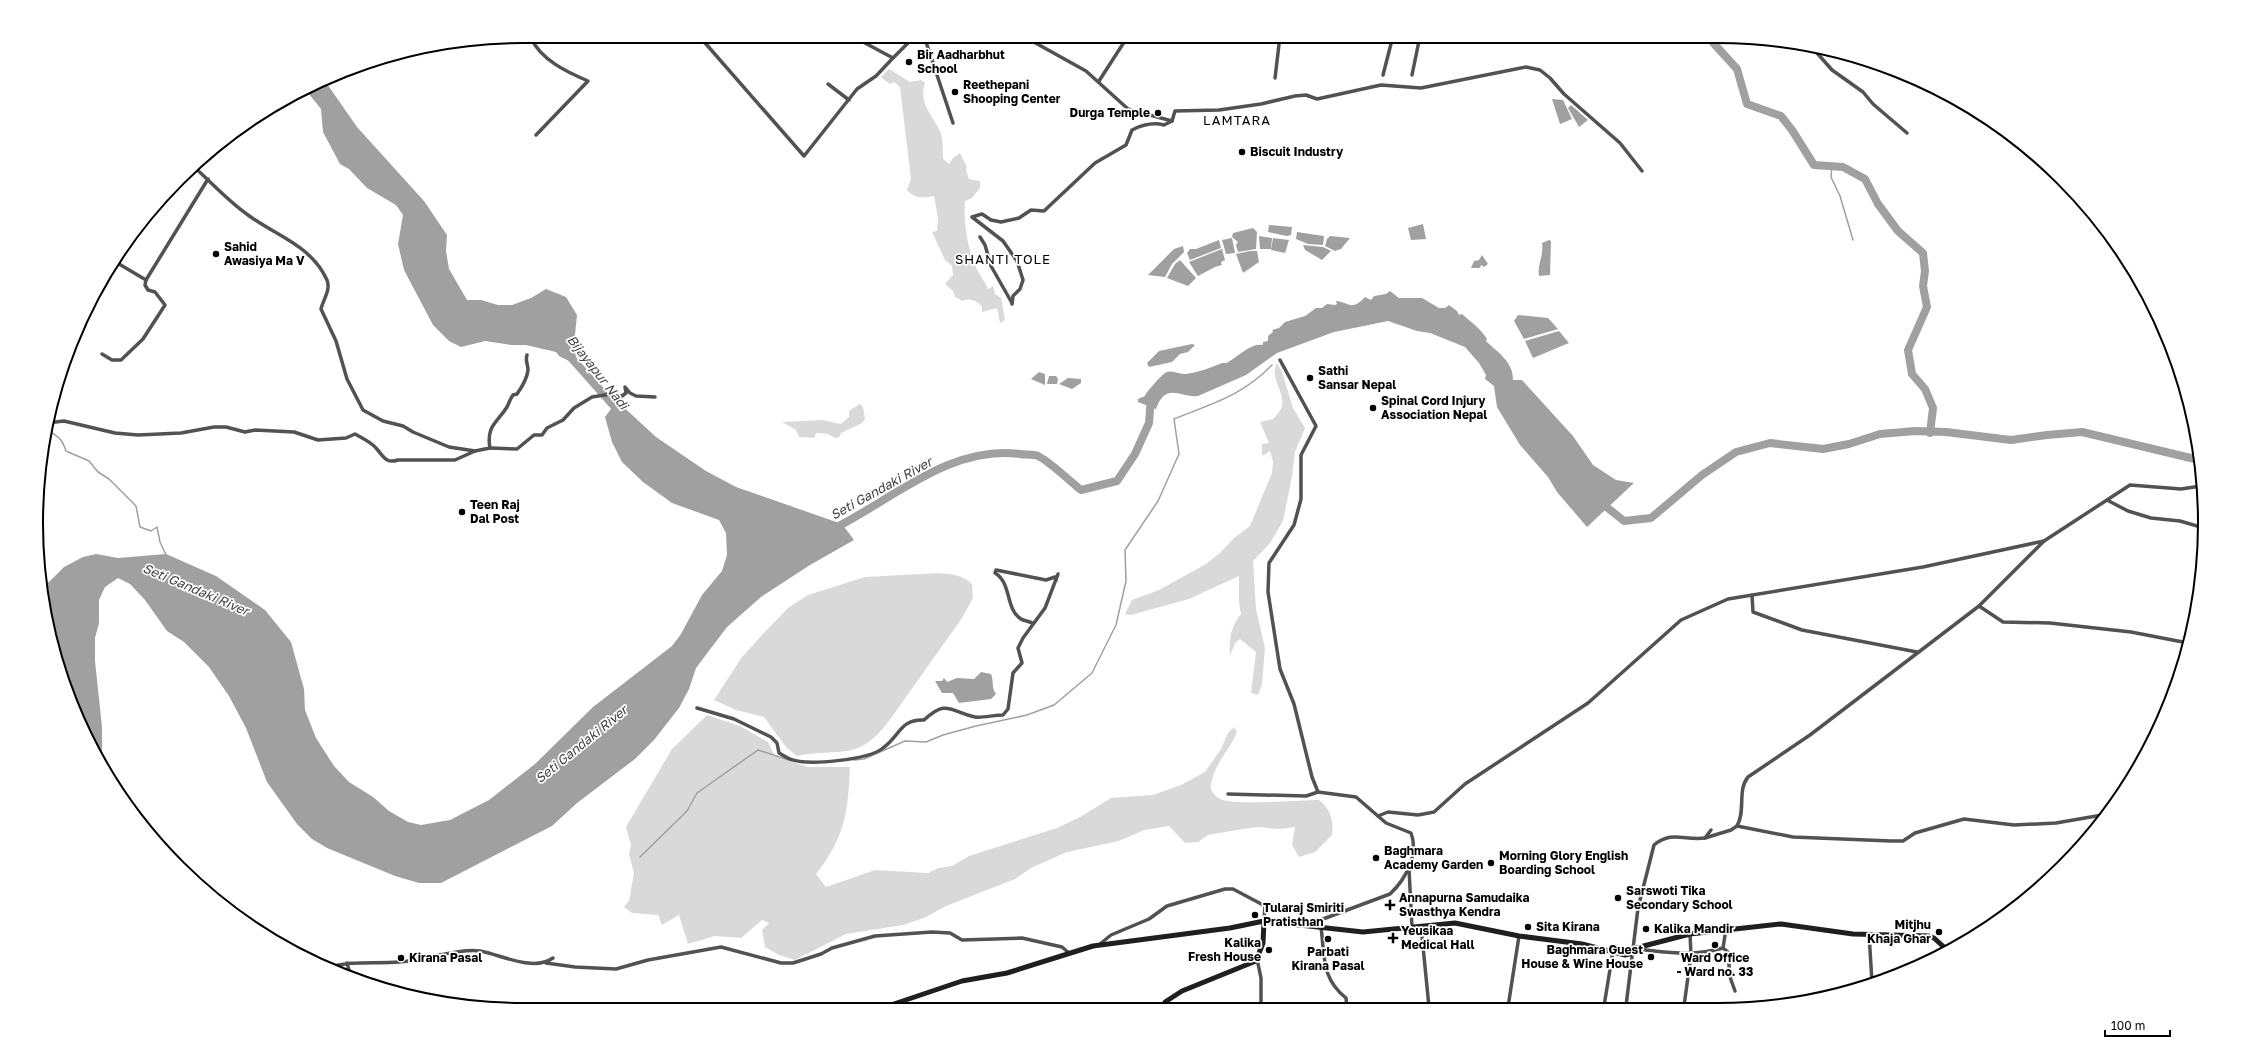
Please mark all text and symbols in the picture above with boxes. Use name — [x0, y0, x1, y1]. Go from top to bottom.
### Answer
place label: Bir Aadharbhut School — [917, 47, 1005, 76]
marker: Bir Aadharbhut School — [904, 57, 914, 67]
place label: Reethepani Shooping Center — [963, 77, 1061, 106]
marker: Reethepani Shooping Center — [950, 87, 960, 97]
place label: Durga Temple — [1070, 105, 1150, 120]
marker: Durga Temple — [1153, 108, 1163, 118]
district label: LAMTARA — [1203, 112, 1271, 128]
place label: Biscuit Industry — [1250, 144, 1344, 159]
marker: Biscuit Industry — [1237, 147, 1247, 157]
place label: Sahid Awasiya Ma V — [224, 239, 305, 268]
marker: Sahid Awasiya Ma V — [211, 249, 221, 259]
district label: SHANTI TOLE — [955, 251, 1051, 267]
water label: Bijayapur Nadi — [564, 332, 633, 414]
place label: Sathi Sansar Nepal — [1318, 363, 1396, 392]
marker: Sathi Sansar Nepal — [1305, 373, 1315, 383]
place label: Spinal Cord Injury Association Nepal — [1381, 393, 1487, 422]
marker: Spinal Cord Injury Association Nepal — [1368, 403, 1378, 413]
water label: Seti Gandaki River — [827, 453, 936, 523]
place label: Teen Raj Dal Post — [470, 497, 520, 526]
marker: Teen Raj Dal Post — [457, 507, 467, 517]
water label: Seti Gandaki River — [141, 559, 253, 619]
water label: Seti Gandaki River — [532, 701, 632, 786]
place label: Baghmara Academy Garden — [1384, 843, 1483, 872]
place label: Morning Glory English Boarding School — [1499, 848, 1628, 877]
marker: Baghmara Academy Garden — [1371, 853, 1381, 863]
marker: Morning Glory English Boarding School — [1486, 858, 1496, 868]
place label: Sarswoti Tika Secondary School — [1626, 883, 1733, 912]
place label: Annapurna Samudaika Swasthya Kendra — [1399, 890, 1530, 919]
marker: Sarswoti Tika Secondary School — [1613, 893, 1623, 903]
marker: Annapurna Samudaika Swasthya Kendra — [1384, 899, 1396, 911]
place label: Tularaj Smiriti Pratisthan — [1263, 900, 1344, 929]
marker: Tularaj Smiriti Pratisthan — [1250, 910, 1260, 920]
place label: Mitjhu Khaja Ghar — [1867, 917, 1931, 946]
place label: Sita Kirana — [1536, 919, 1600, 934]
place label: Kalika Mandir — [1654, 921, 1734, 936]
marker: Sita Kirana — [1523, 922, 1533, 932]
place label: Yeusikaa Medical Hall — [1401, 923, 1474, 952]
marker: Kalika Mandir — [1641, 924, 1651, 934]
marker: Mitjhu Khaja Ghar — [1934, 927, 1944, 937]
marker: Yeusikaa Medical Hall — [1388, 933, 1398, 943]
marker: Parbati Kirana Pasal — [1323, 934, 1333, 944]
place label: Kalika Fresh House — [1188, 935, 1261, 964]
marker: Ward Office - Ward no. 33 — [1710, 940, 1720, 950]
place label: Baghmara Guest House & Wine House — [1521, 942, 1643, 971]
place label: Parbati Kirana Pasal — [1291, 944, 1365, 973]
marker: Kalika Fresh House — [1264, 945, 1274, 955]
place label: Kirana Pasal — [409, 950, 482, 965]
place label: Ward Office - Ward no. 33 — [1677, 950, 1753, 979]
marker: Baghmara Guest House & Wine House — [1646, 952, 1656, 962]
marker: Kirana Pasal — [396, 953, 406, 963]
scale bar — [2105, 1012, 2170, 1038]
text: 100 m — [2111, 1018, 2145, 1033]

